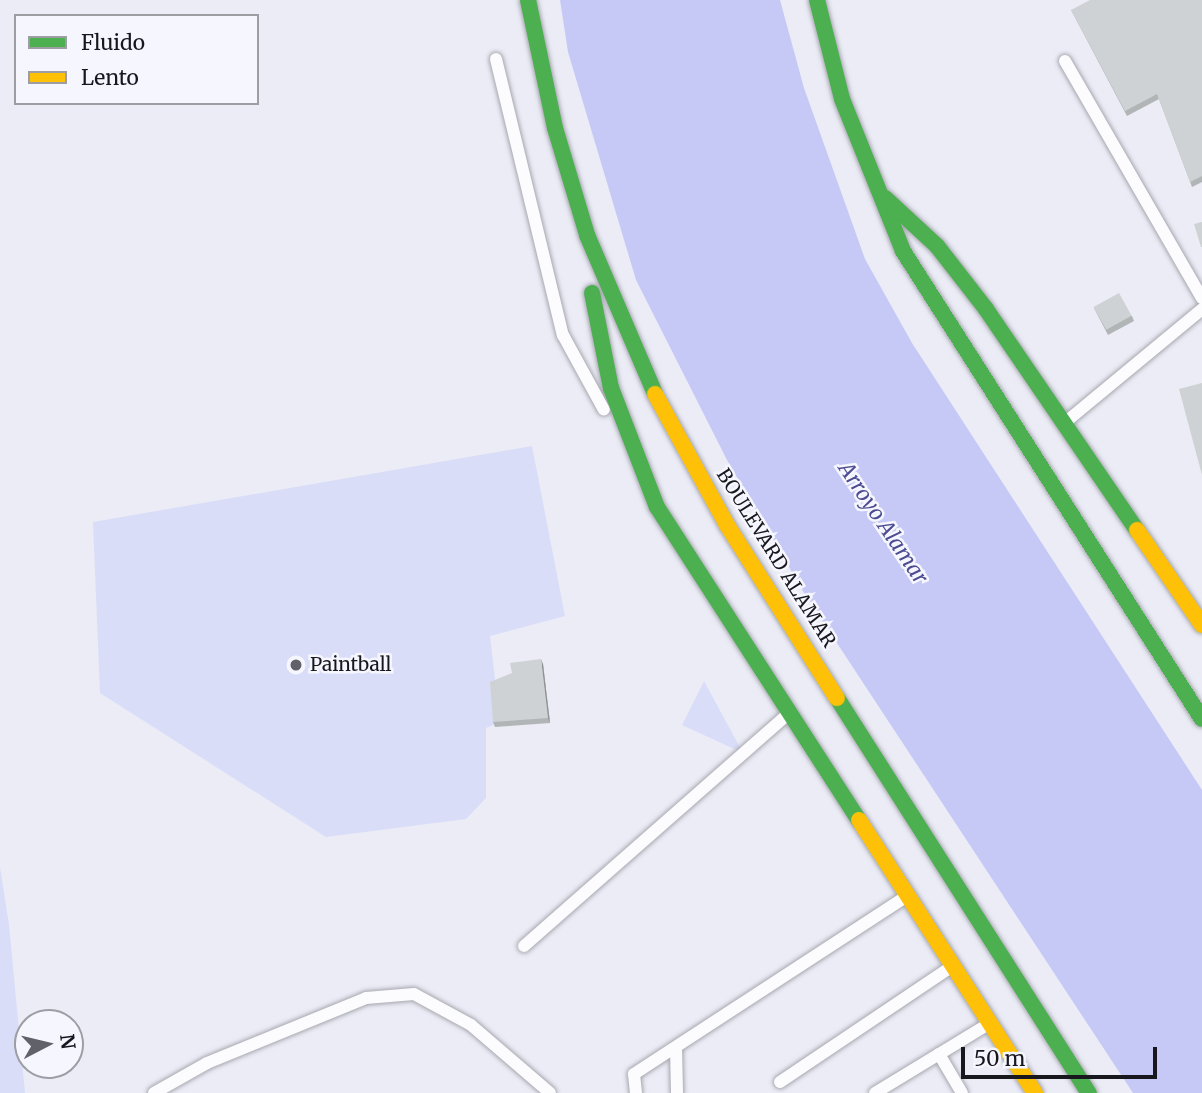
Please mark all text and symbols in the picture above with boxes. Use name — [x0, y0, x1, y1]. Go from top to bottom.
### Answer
legend — [14, 14, 259, 105]
text: Fluido — [81, 29, 145, 56]
text: Lento — [81, 64, 139, 91]
water label: Arroyo Alamar — [833, 457, 933, 589]
street label: BOULEVARD ALAMAR — [712, 464, 840, 652]
place label: Paintball — [310, 654, 391, 676]
marker: Paintball — [288, 657, 304, 673]
north arrow — [14, 1009, 84, 1079]
text: N — [55, 1033, 81, 1051]
scale bar — [964, 1034, 1160, 1078]
text: 50 m — [974, 1045, 1025, 1072]

